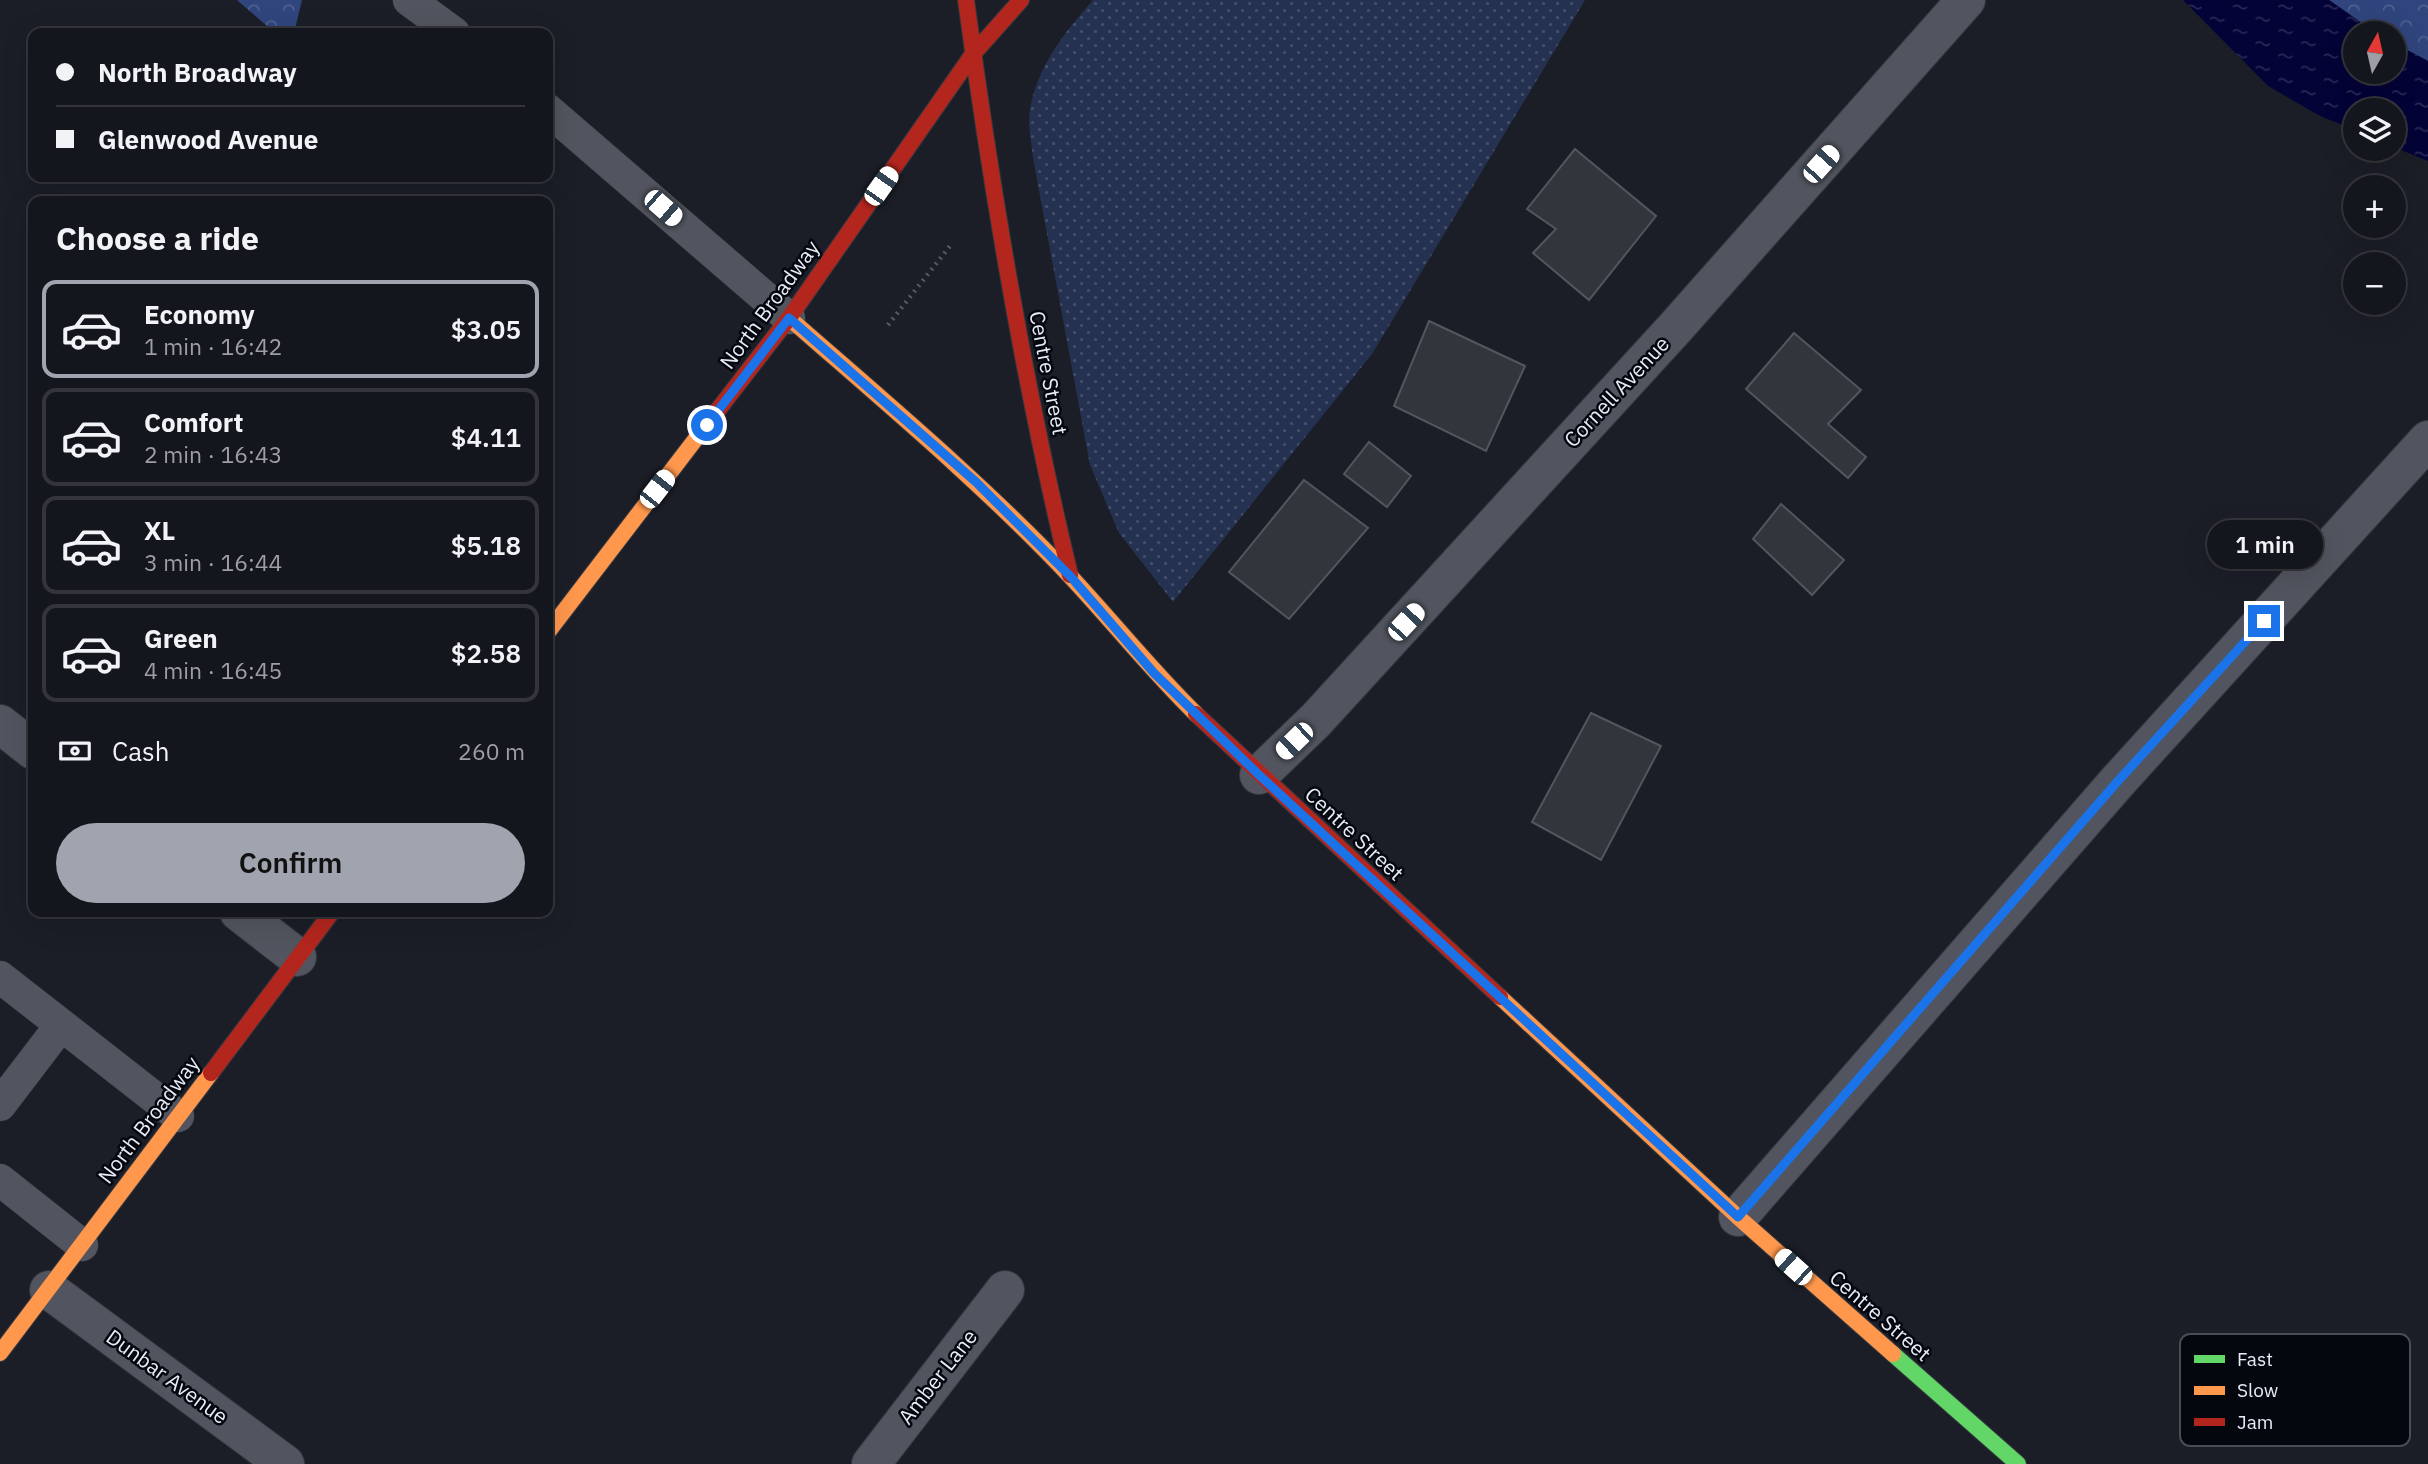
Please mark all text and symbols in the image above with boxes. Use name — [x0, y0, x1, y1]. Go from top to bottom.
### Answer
north arrow — [2343, 21, 2406, 84]
map controls — [2343, 21, 2406, 315]
text: North Broadway — [98, 55, 297, 89]
button: layers — [2343, 98, 2406, 161]
text: Glenwood Avenue — [98, 122, 318, 156]
car — [1800, 141, 1843, 187]
car — [861, 163, 902, 209]
button: + — [2343, 175, 2406, 238]
car — [641, 186, 686, 230]
text: Choose a ride — [56, 217, 259, 259]
street label: North Broadway — [713, 234, 826, 374]
button: − — [2343, 252, 2406, 315]
text: Economy — [144, 297, 255, 331]
icon: car — [60, 298, 123, 361]
street label: Centre Street — [1023, 309, 1075, 437]
text: $3.05 — [451, 312, 521, 346]
street label: Cornell Avenue — [1557, 330, 1675, 453]
text: 1 min · 16:42 — [144, 331, 282, 361]
text: Comfort — [144, 405, 243, 439]
icon: car — [60, 406, 123, 469]
route start — [691, 409, 723, 441]
text: $4.11 — [451, 420, 521, 454]
text: 2 min · 16:43 — [144, 439, 282, 469]
car — [636, 466, 679, 512]
text: XL — [144, 513, 175, 547]
icon: car — [60, 514, 123, 577]
callout: 1 min — [2206, 520, 2322, 568]
text: $5.18 — [451, 528, 521, 562]
text: 1 min — [2235, 529, 2295, 559]
text: 3 min · 16:44 — [144, 547, 282, 577]
car — [1384, 599, 1429, 645]
route end — [2248, 605, 2280, 637]
text: Green — [144, 621, 218, 655]
icon: car — [60, 622, 123, 685]
text: $2.58 — [451, 636, 521, 670]
text: 4 min · 16:45 — [144, 655, 282, 685]
car — [1272, 719, 1317, 763]
icon: cash — [56, 732, 94, 770]
text: Cash — [112, 734, 169, 768]
text: 260 m — [458, 736, 525, 766]
street label: Centre Street — [1299, 780, 1410, 886]
button: Confirm — [56, 823, 525, 903]
street label: North Broadway — [91, 1050, 206, 1189]
car — [1771, 1245, 1816, 1289]
street label: Centre Street — [1824, 1263, 1937, 1367]
street label: Dunbar Avenue — [101, 1323, 234, 1430]
street label: Amber Lane — [891, 1323, 983, 1430]
legend — [2180, 1334, 2410, 1446]
text: Fast — [2237, 1347, 2273, 1371]
text: Slow — [2237, 1378, 2278, 1402]
text: Jam — [2237, 1410, 2273, 1434]

